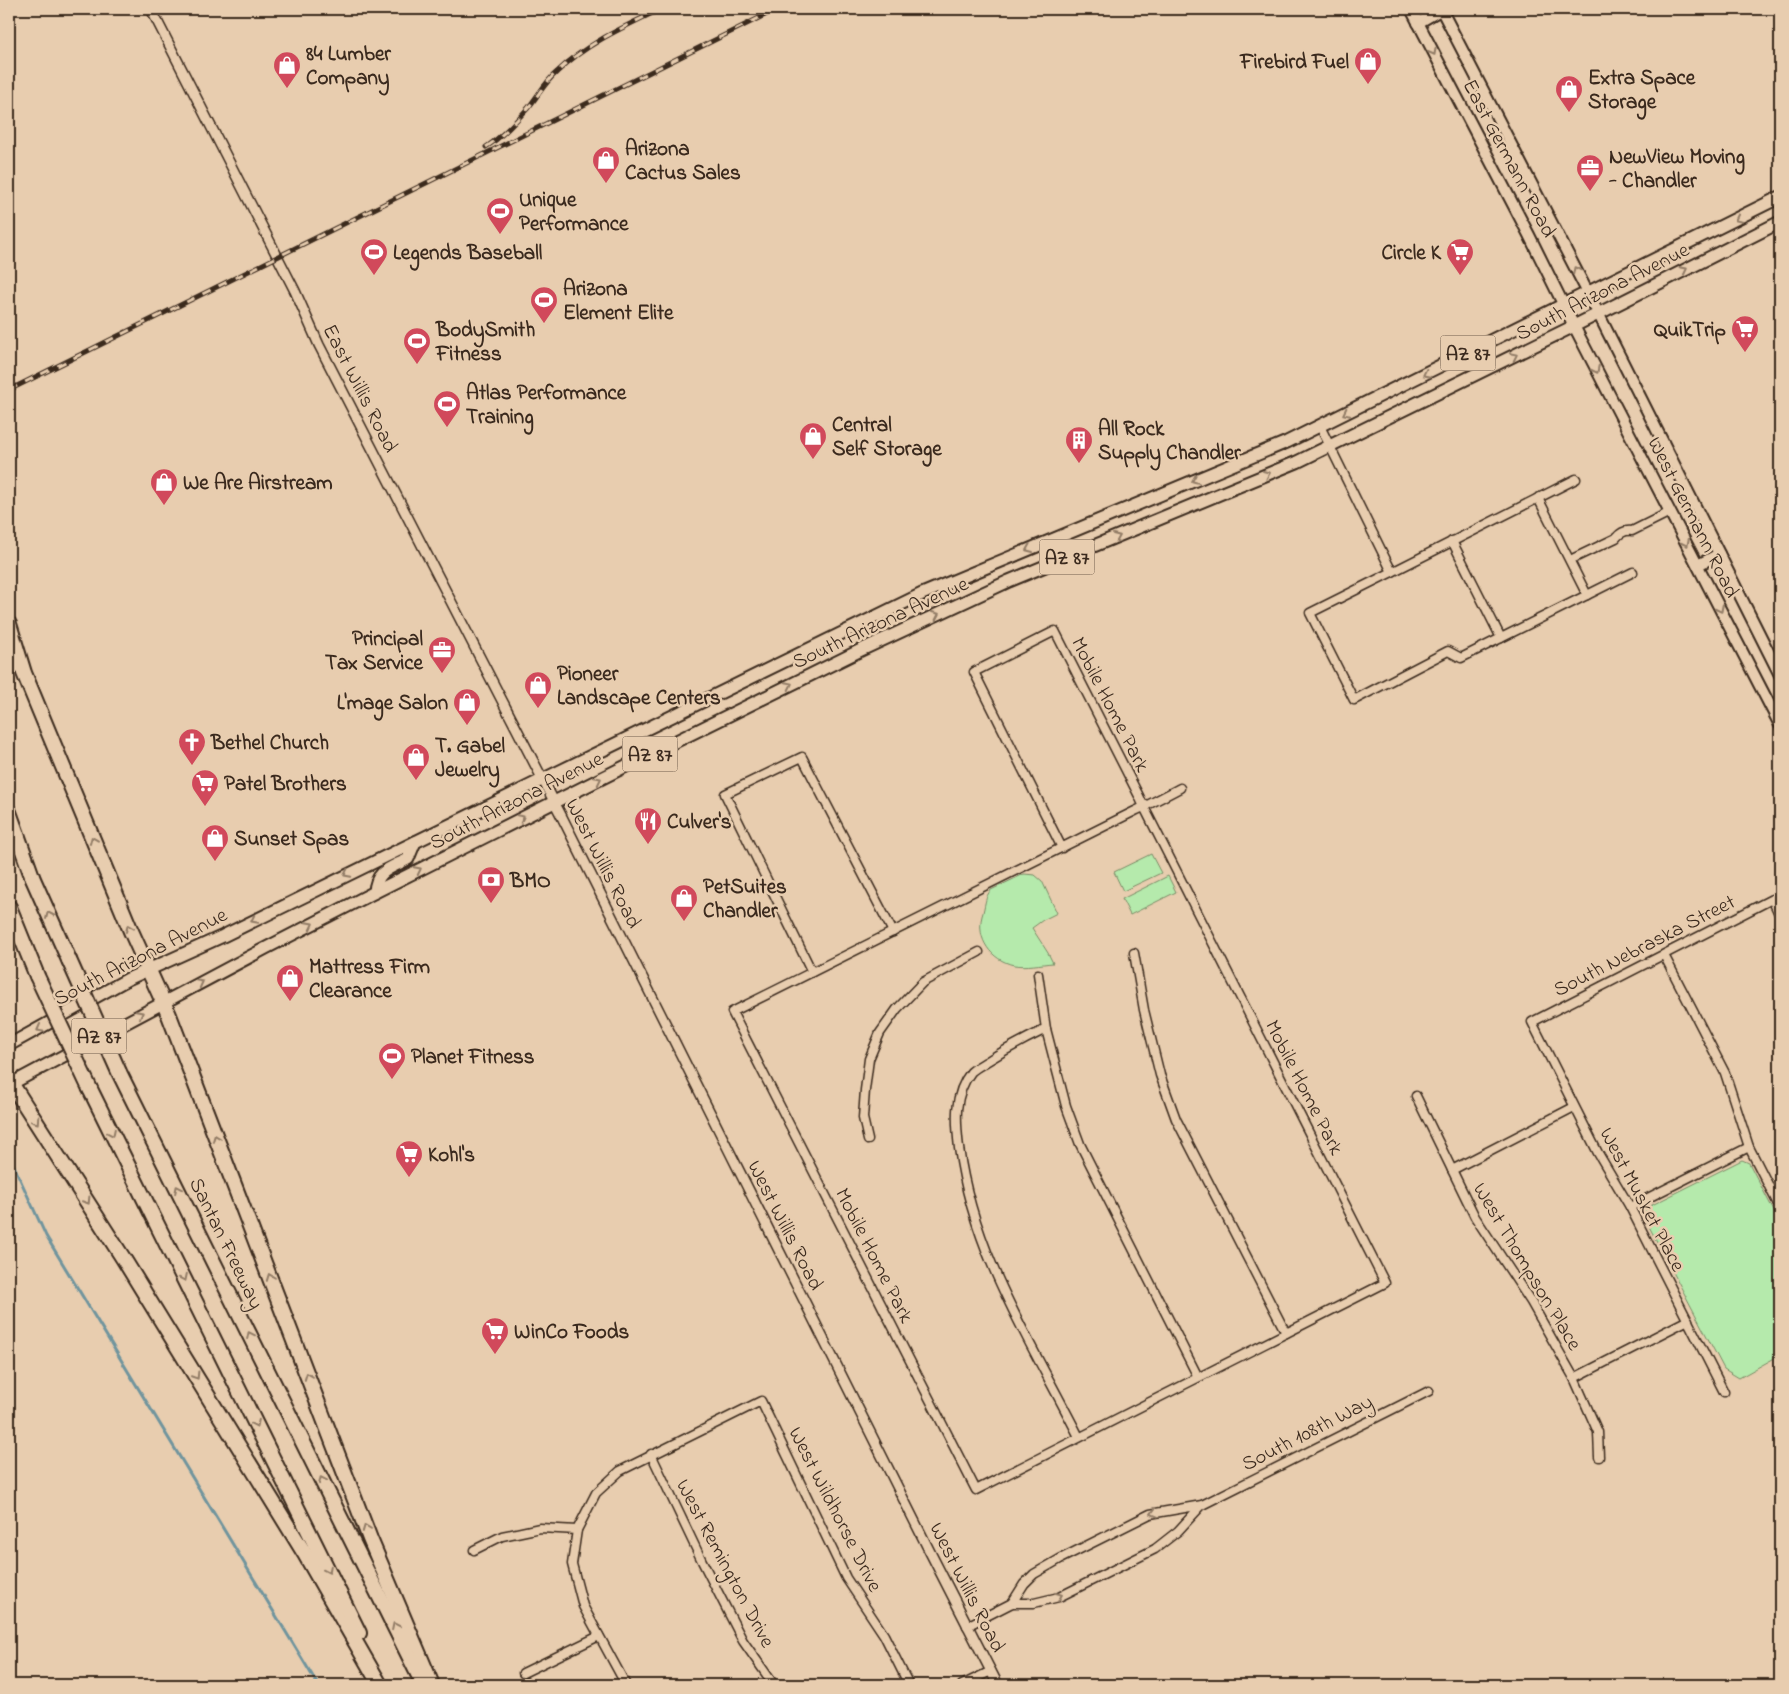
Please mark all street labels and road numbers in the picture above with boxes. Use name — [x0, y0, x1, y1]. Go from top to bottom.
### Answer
street label: East Germann Road — [1454, 74, 1563, 244]
street label: South Arizona Avenue — [1511, 236, 1695, 350]
street label: East Willis Road — [314, 319, 405, 459]
road number: AZ 87 — [1440, 336, 1496, 370]
street label: West Germann Road — [1639, 432, 1746, 604]
road number: AZ 87 — [1040, 540, 1094, 574]
street label: South Arizona Avenue — [788, 570, 974, 678]
street label: Mobile Home Park — [1062, 632, 1157, 778]
road number: AZ 87 — [622, 736, 678, 772]
street label: South Arizona Avenue — [425, 745, 609, 859]
street label: West Willis Road — [557, 794, 648, 934]
street label: South Nebraska Street — [1549, 888, 1741, 1006]
street label: South Arizona Avenue — [49, 901, 233, 1015]
street label: Mobile Home Park — [1256, 1015, 1351, 1161]
road number: AZ 87 — [72, 1018, 126, 1054]
street label: West Musket Place — [1591, 1122, 1692, 1278]
street label: West Willis Road — [739, 1156, 830, 1296]
street label: Santan Freeway — [179, 1173, 270, 1316]
street label: West Thompson Place — [1464, 1177, 1589, 1357]
street label: Mobile Home Park — [826, 1183, 921, 1329]
street label: South 108th Way — [1237, 1388, 1380, 1482]
street label: West Wildhorse Drive — [780, 1422, 889, 1598]
street label: West Remington Drive — [665, 1474, 782, 1655]
street label: West Willis Road — [921, 1518, 1012, 1658]

